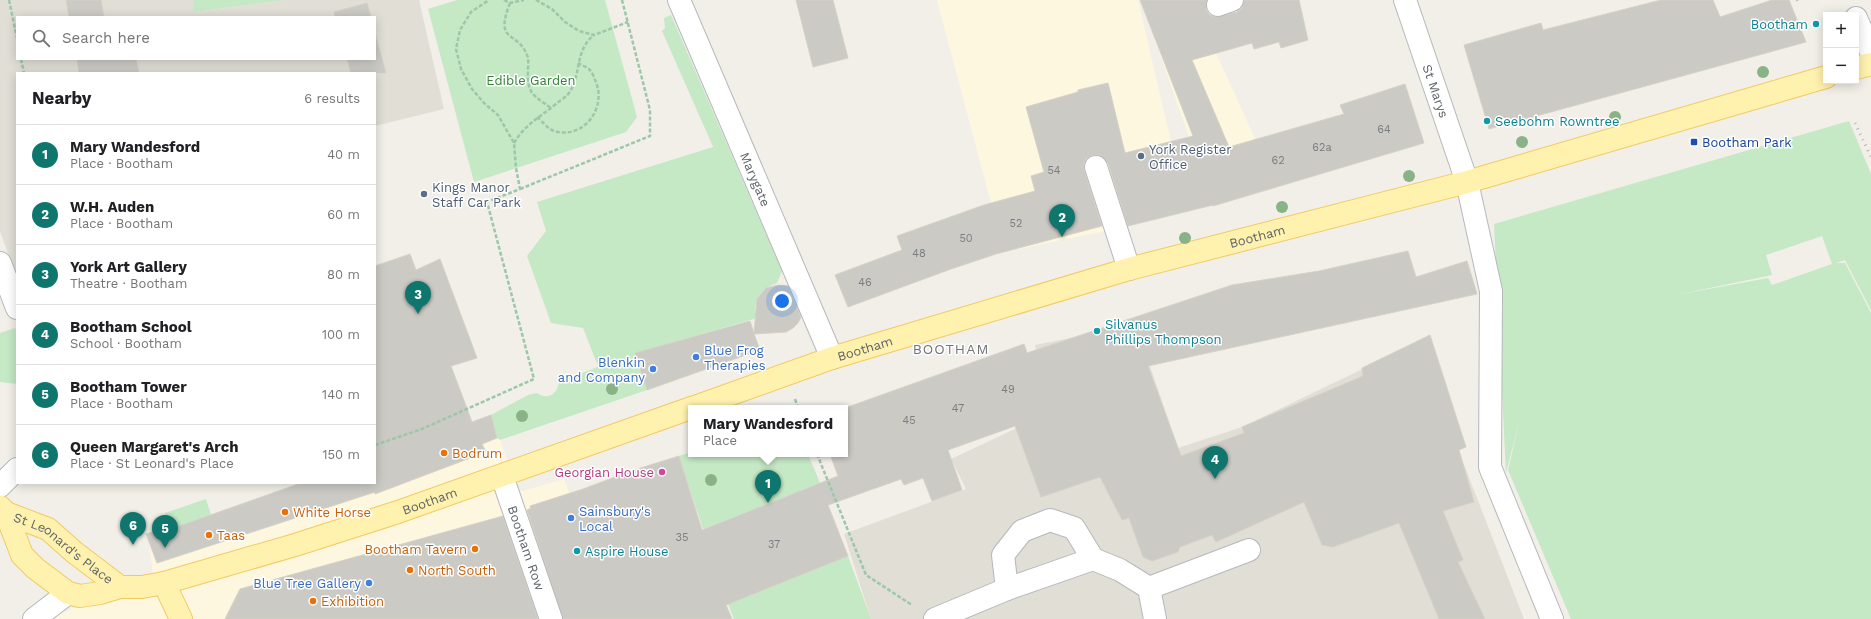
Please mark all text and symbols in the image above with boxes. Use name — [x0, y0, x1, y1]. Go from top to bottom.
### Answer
map controls — [1823, 12, 1859, 84]
button: + — [1823, 12, 1859, 48]
search box — [16, 16, 376, 60]
place label: Bootham — [1751, 17, 1808, 32]
marker: Bootham — [1811, 19, 1821, 29]
icon: search — [30, 27, 52, 49]
text: Search here — [62, 29, 150, 47]
button: − — [1823, 48, 1859, 84]
street label: St Marys — [1419, 62, 1452, 120]
park label: Edible Garden — [486, 73, 576, 88]
text: Nearby — [32, 88, 91, 108]
text: 6 results — [304, 91, 360, 106]
place label: Seebohm Rowntree — [1495, 114, 1620, 129]
marker: Seebohm Rowntree — [1482, 116, 1492, 126]
house number: 64 — [1377, 123, 1391, 136]
place label: Bootham Park — [1702, 135, 1792, 150]
marker: Bootham Park — [1689, 137, 1699, 147]
text: Mary Wandesford — [70, 138, 200, 156]
house number: 62a — [1312, 141, 1332, 154]
place label: York Register Office — [1149, 142, 1232, 172]
text: 1 — [42, 147, 48, 162]
text: 40 m — [327, 147, 360, 162]
street label: Marygate — [737, 150, 773, 209]
marker: York Register Office — [1136, 151, 1146, 161]
house number: 62 — [1271, 154, 1285, 167]
text: Place · Bootham — [70, 156, 173, 171]
house number: 54 — [1047, 164, 1061, 177]
place label: Kings Manor Staff Car Park — [432, 180, 522, 210]
marker: Kings Manor Staff Car Park — [419, 189, 429, 199]
text: W.H. Auden — [70, 198, 154, 216]
pin: 2 — [1049, 204, 1075, 237]
text: 2 — [41, 207, 49, 222]
text: 60 m — [327, 207, 360, 222]
text: Place · Bootham — [70, 216, 173, 231]
house number: 52 — [1010, 217, 1022, 230]
street label: Bootham — [1228, 222, 1287, 251]
house number: 50 — [959, 232, 973, 245]
house number: 48 — [912, 247, 926, 260]
text: York Art Gallery — [70, 258, 187, 276]
text: 3 — [41, 267, 49, 282]
text: 80 m — [327, 267, 360, 282]
text: Theatre · Bootham — [70, 276, 187, 291]
house number: 46 — [858, 276, 872, 289]
pin: 3 — [405, 281, 431, 314]
your location — [772, 291, 792, 311]
place label: Silvanus Phillips Thompson — [1105, 317, 1222, 347]
text: Bootham School — [70, 318, 192, 336]
marker: Silvanus Phillips Thompson — [1092, 326, 1102, 336]
text: 4 — [41, 327, 49, 342]
text: 100 m — [322, 327, 360, 342]
street label: Bootham — [835, 333, 895, 364]
text: School · Bootham — [70, 336, 182, 351]
district label: BOOTHAM — [913, 341, 989, 357]
place label: Blue Frog Therapies — [704, 343, 766, 373]
marker: Blue Frog Therapies — [691, 352, 701, 362]
place label: Blenkin and Company — [558, 355, 645, 385]
marker: Blenkin and Company — [648, 364, 658, 374]
text: Bootham Tower — [70, 378, 187, 396]
house number: 49 — [1001, 383, 1015, 396]
text: 5 — [41, 387, 49, 402]
text: 140 m — [322, 387, 360, 402]
text: Place · Bootham — [70, 396, 173, 411]
house number: 47 — [952, 402, 964, 415]
popup — [688, 405, 848, 457]
house number: 45 — [902, 414, 916, 427]
text: Mary Wandesford — [703, 415, 833, 433]
text: Place — [703, 433, 737, 448]
text: Queen Margaret's Arch — [70, 438, 239, 456]
place label: Bodrum — [452, 446, 502, 461]
pin: 4 — [1202, 446, 1228, 479]
text: 6 — [41, 447, 49, 462]
text: 150 m — [322, 447, 360, 462]
marker: Bodrum — [439, 448, 449, 458]
text: Place · St Leonard's Place — [70, 456, 234, 471]
place label: Georgian House — [554, 465, 654, 480]
marker: Georgian House — [657, 467, 667, 477]
pin: 1 — [755, 470, 781, 503]
street label: Bootham — [400, 485, 459, 518]
street label: Bootham Row — [505, 504, 548, 593]
place label: Sainsbury's Local — [579, 504, 651, 534]
place label: White Horse — [293, 505, 371, 520]
marker: White Horse — [280, 507, 290, 517]
street label: St Leonard's Place — [12, 510, 116, 587]
pin: 6 — [120, 512, 146, 545]
marker: Sainsbury's Local — [566, 513, 576, 523]
pin: 5 — [152, 515, 178, 548]
place label: Taas — [217, 528, 245, 543]
marker: Taas — [204, 530, 214, 540]
house number: 35 — [676, 531, 688, 544]
house number: 37 — [768, 538, 780, 551]
place label: Bootham Tavern — [364, 542, 467, 557]
marker: Bootham Tavern — [470, 544, 480, 554]
place label: Aspire House — [585, 544, 669, 559]
marker: Aspire House — [572, 546, 582, 556]
place label: North South — [418, 563, 496, 578]
marker: North South — [405, 565, 415, 575]
place label: Blue Tree Gallery — [253, 576, 361, 591]
marker: Blue Tree Gallery — [364, 578, 374, 588]
place label: Exhibition — [321, 594, 384, 609]
marker: Exhibition — [308, 596, 318, 606]

